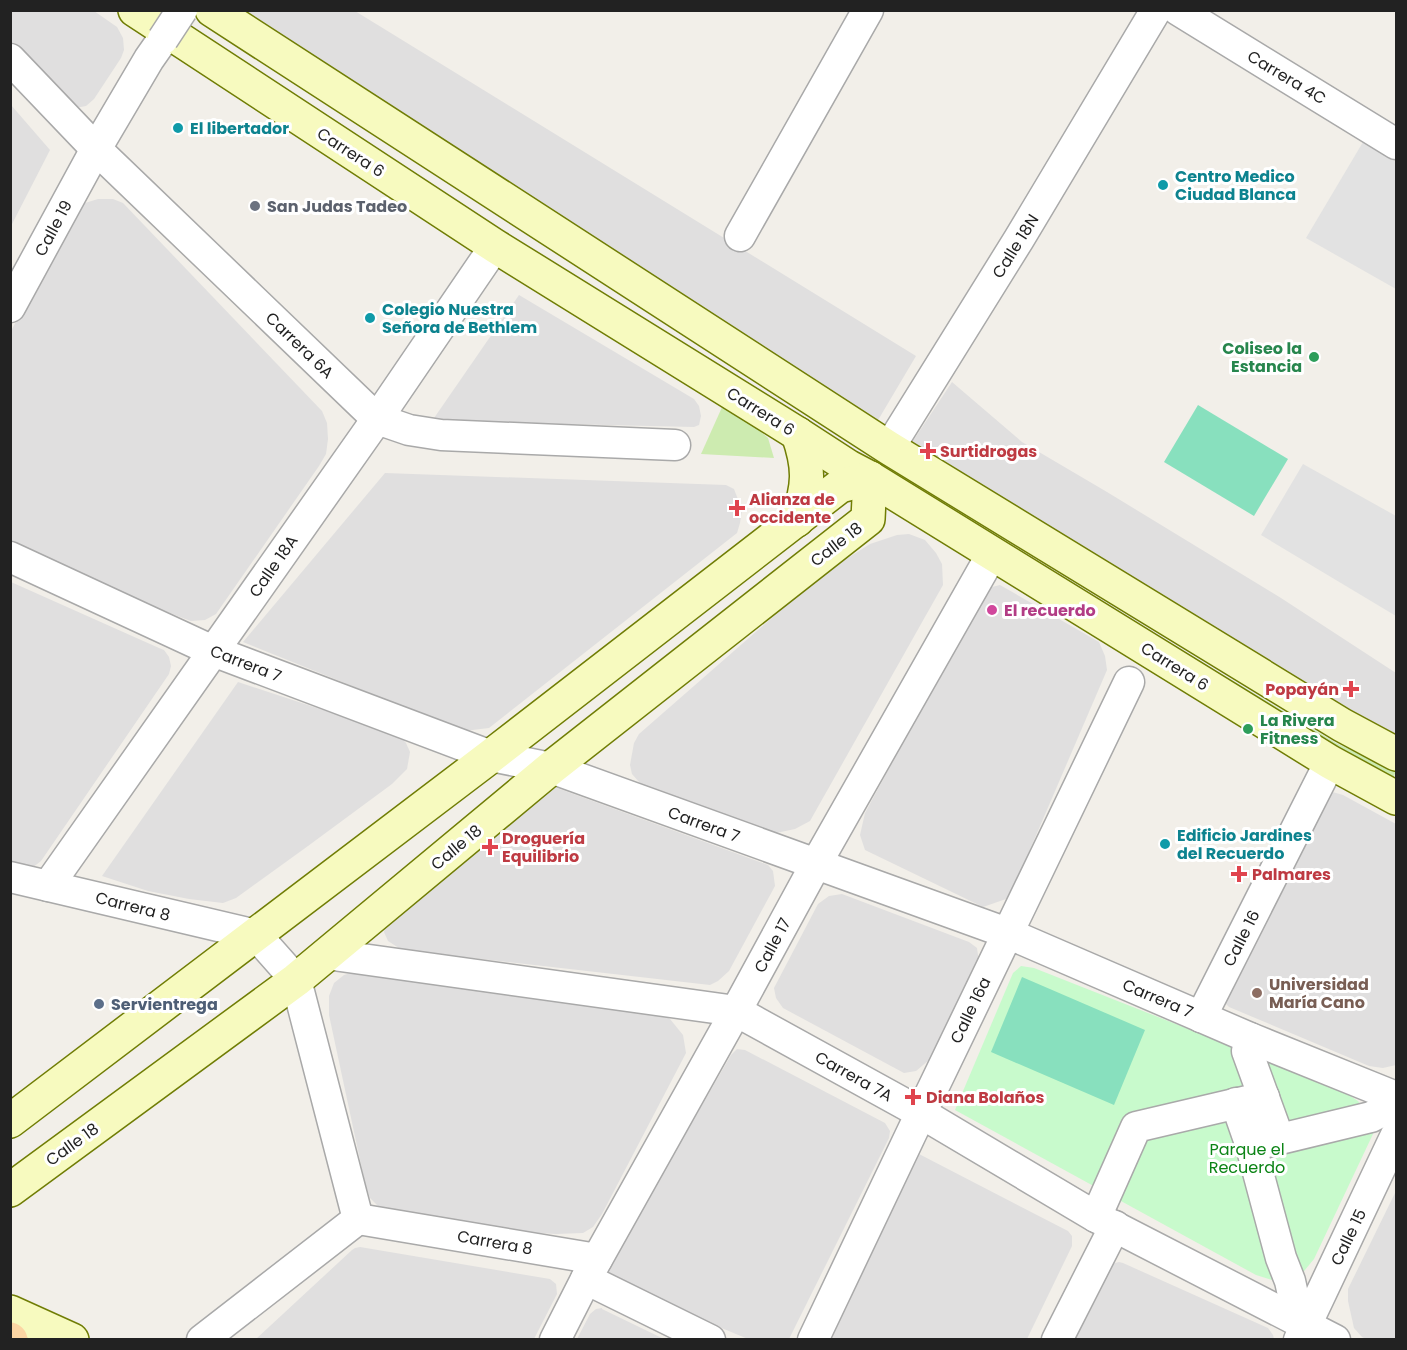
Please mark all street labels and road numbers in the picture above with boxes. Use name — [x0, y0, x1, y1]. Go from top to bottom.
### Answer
street label: Carrera 4C — [1243, 45, 1331, 110]
street label: Carrera 6 — [312, 122, 389, 183]
street label: Calle 19 — [29, 196, 78, 260]
street label: Calle 18N — [987, 210, 1044, 283]
street label: Carrera 6A — [260, 307, 339, 384]
street label: Carrera 6 — [722, 381, 799, 441]
street label: Calle 18 — [805, 517, 867, 572]
street label: Calle 18A — [244, 530, 303, 602]
street label: Carrera 6 — [1136, 636, 1213, 696]
street label: Carrera 7 — [207, 639, 285, 688]
street label: Carrera 7 — [665, 801, 743, 848]
street label: Calle 18 — [426, 819, 487, 876]
street label: Carrera 8 — [93, 886, 173, 927]
street label: Calle 16 — [1217, 906, 1265, 970]
street label: Calle 17 — [748, 914, 797, 977]
street label: Calle 16a — [944, 973, 996, 1047]
street label: Carrera 7 — [1119, 973, 1197, 1024]
street label: Carrera 7A — [811, 1046, 897, 1107]
street label: Calle 18 — [41, 1117, 104, 1171]
street label: Calle 15 — [1325, 1205, 1372, 1269]
street label: Carrera 8 — [455, 1225, 534, 1260]

